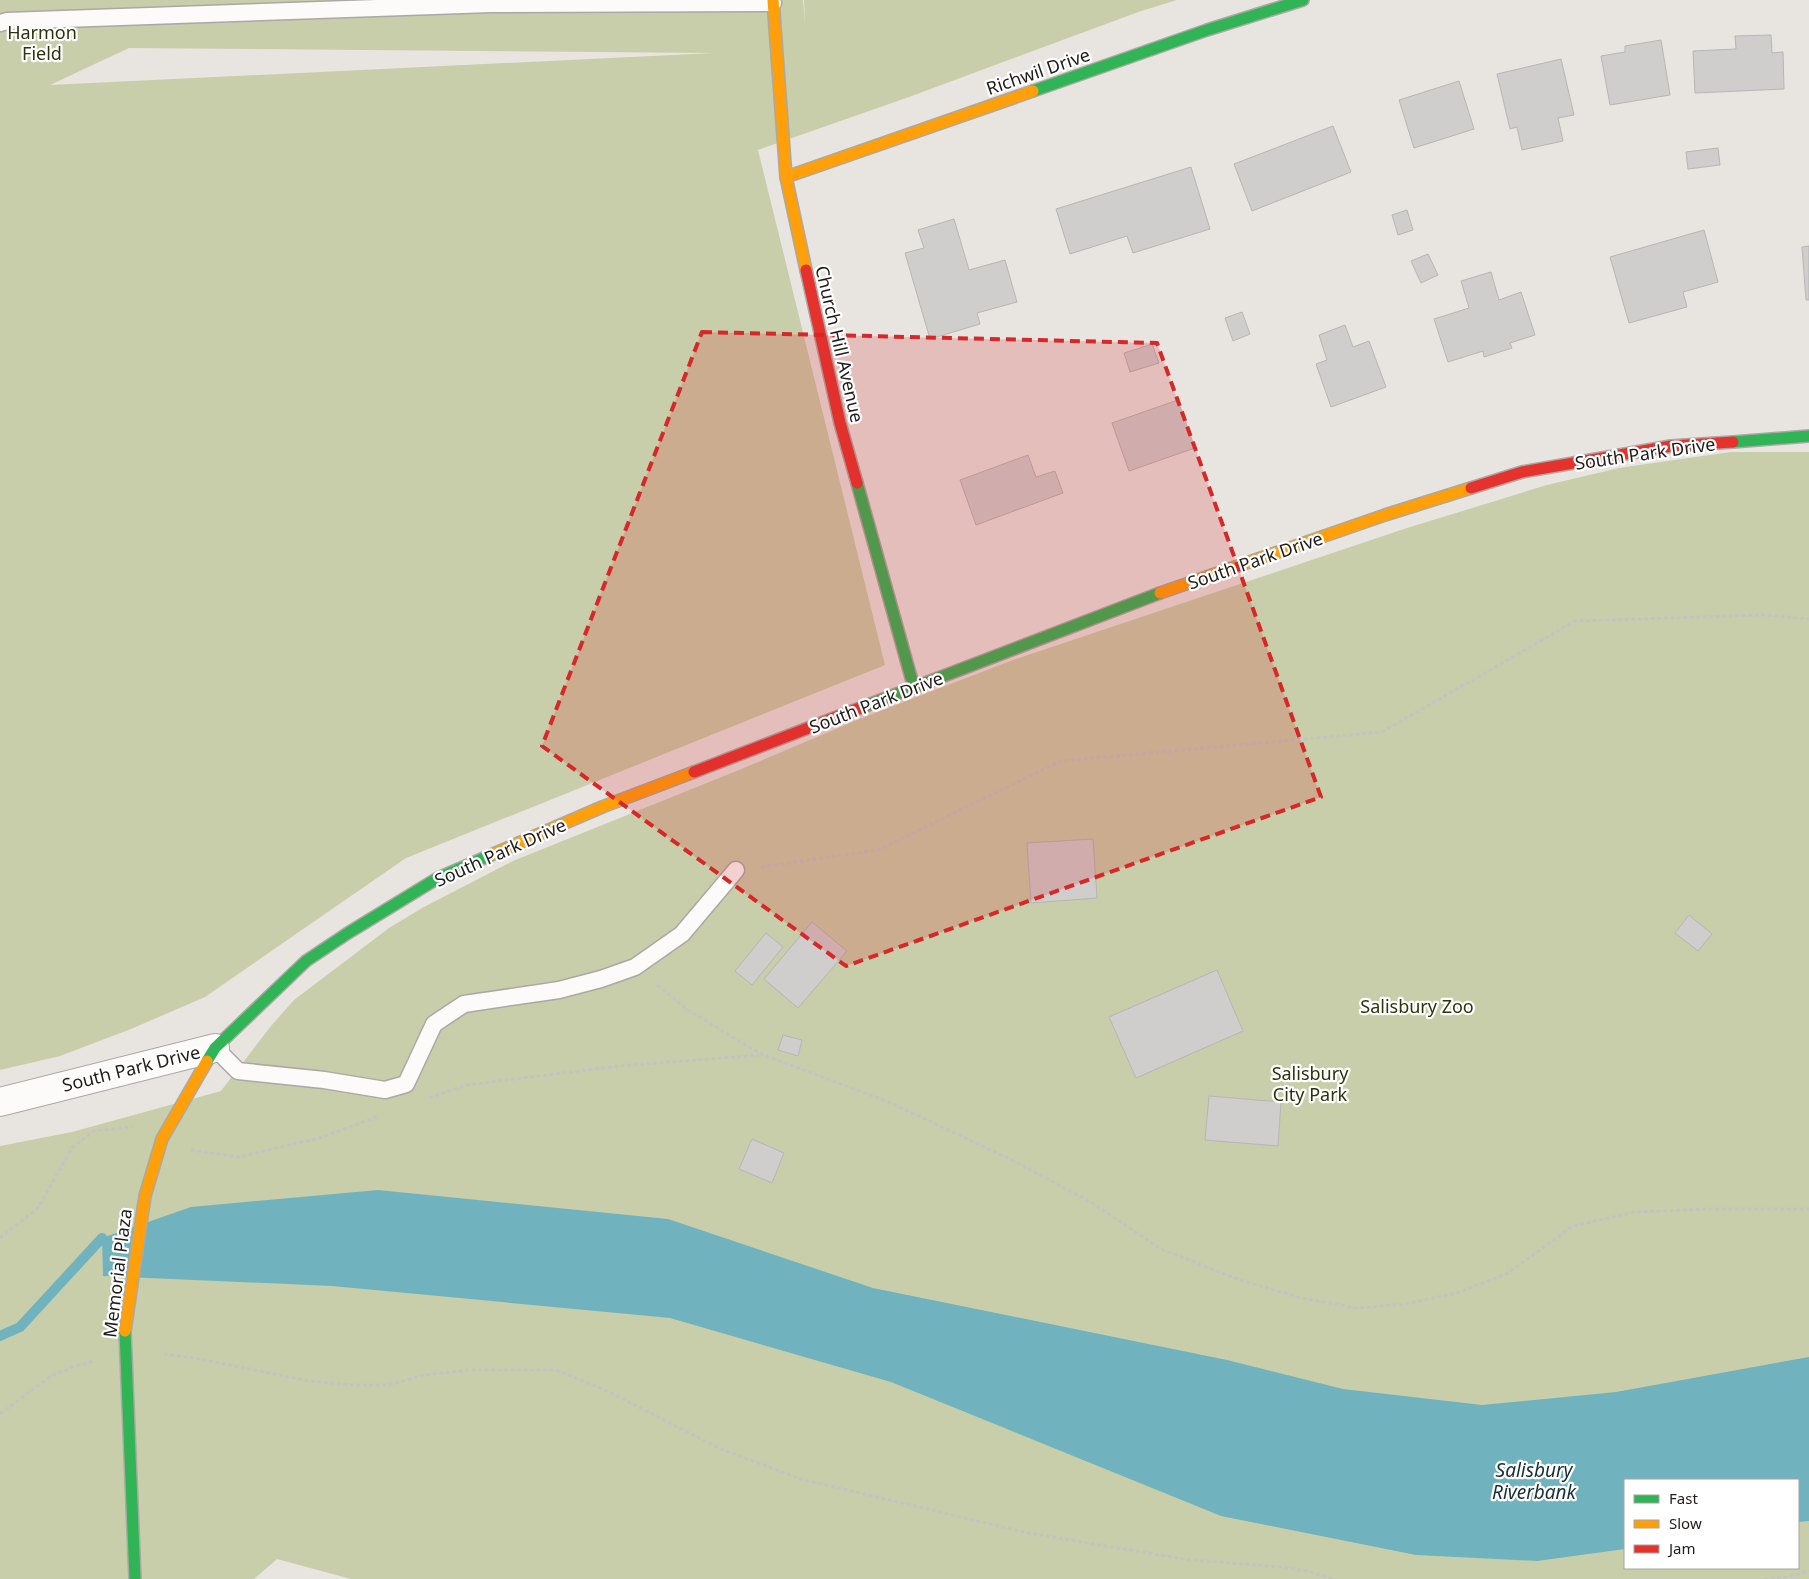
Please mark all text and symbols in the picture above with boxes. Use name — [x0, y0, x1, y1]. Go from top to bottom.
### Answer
park label: Harmon Field — [7, 20, 77, 65]
street label: Richwil Drive — [983, 42, 1093, 100]
street label: Church Hill Avenue — [810, 263, 870, 425]
street label: South Park Drive — [1573, 431, 1717, 475]
street label: South Park Drive — [1184, 526, 1326, 594]
street label: South Park Drive — [806, 665, 946, 739]
street label: South Park Drive — [431, 812, 569, 892]
park label: Salisbury Zoo — [1360, 994, 1474, 1018]
street label: South Park Drive — [59, 1039, 203, 1097]
park label: Salisbury City Park — [1272, 1061, 1349, 1106]
street label: Memorial Plaza — [97, 1207, 137, 1339]
water label: Salisbury Riverbank — [1492, 1457, 1577, 1505]
legend — [1624, 1479, 1799, 1569]
text: Fast — [1669, 1488, 1698, 1508]
text: Slow — [1669, 1513, 1702, 1533]
text: Jam — [1667, 1538, 1696, 1558]

